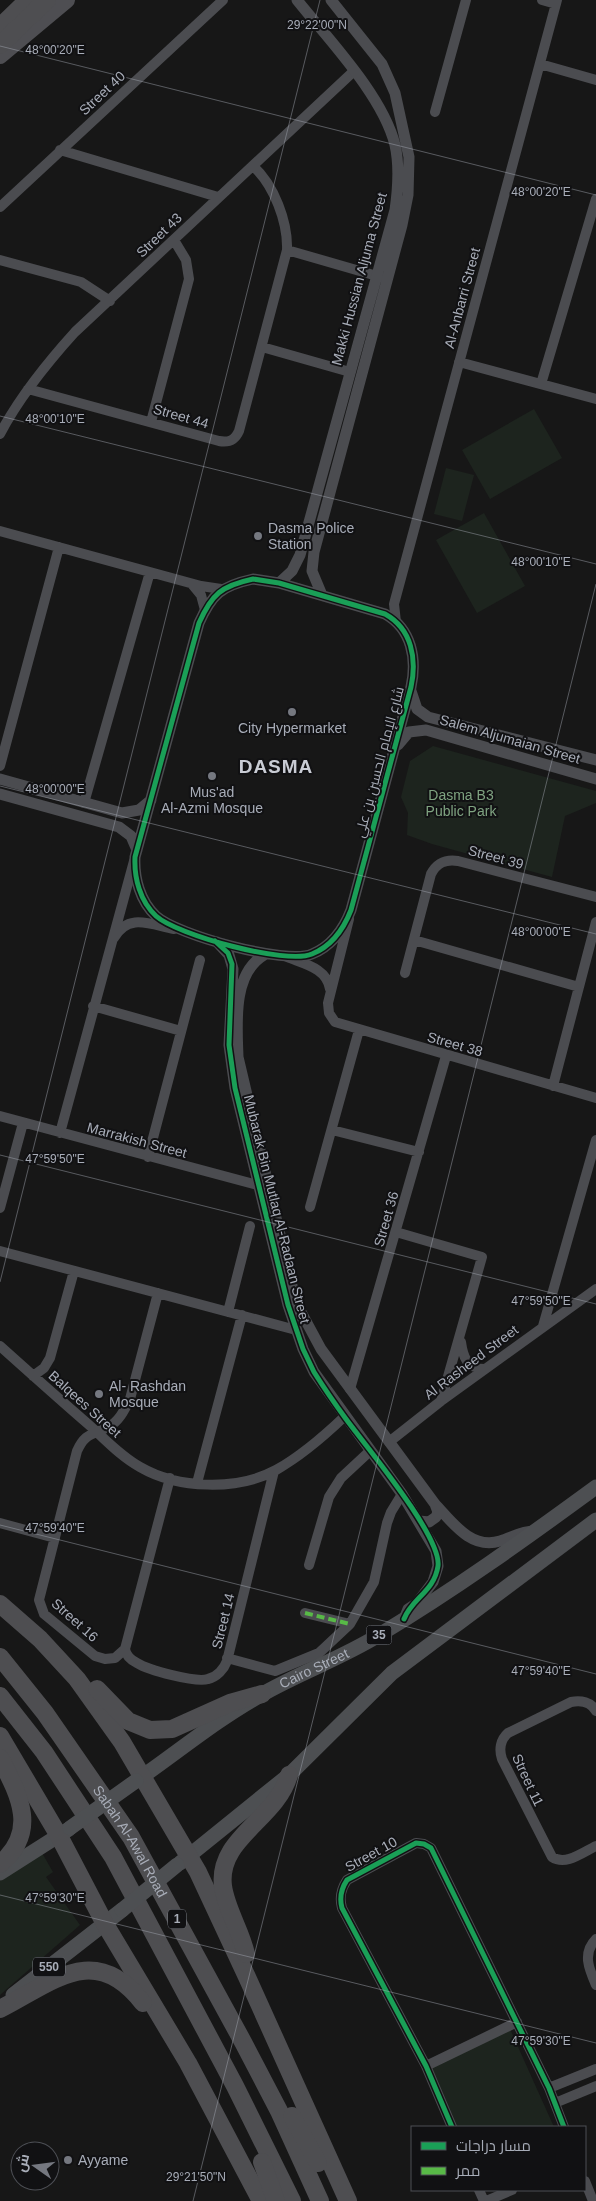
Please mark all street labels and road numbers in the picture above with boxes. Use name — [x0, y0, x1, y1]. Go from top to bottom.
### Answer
street label: Street 40 — [76, 68, 128, 118]
street label: Makki Hussian Aljuma Street — [328, 191, 390, 367]
street label: Street 43 — [133, 209, 185, 260]
street label: Al-Anbarri Street — [441, 246, 483, 350]
street label: Street 44 — [151, 400, 211, 432]
street label: شارع الإمام الحسين بن علي — [351, 685, 411, 840]
street label: Salem Aljumaian Street — [438, 711, 582, 767]
street label: Street 39 — [466, 842, 526, 872]
street label: Street 38 — [425, 1028, 485, 1060]
street label: Mubarak Bin Mutlaq Al-Radaan Street — [241, 1093, 313, 1325]
street label: Marrakish Street — [85, 1119, 189, 1161]
street label: Street 36 — [370, 1189, 402, 1249]
street label: Al Rasheed Street — [421, 1321, 521, 1403]
street label: Balqees Street — [46, 1367, 125, 1441]
street label: Street 14 — [208, 1591, 238, 1651]
street label: Street 16 — [49, 1595, 102, 1645]
road number: 35 — [366, 1626, 392, 1644]
street label: Cairo Street — [277, 1645, 351, 1692]
street label: Street 11 — [509, 1751, 547, 1809]
street label: Sabah Al-Awal Road — [90, 1782, 170, 1900]
street label: Street 10 — [342, 1833, 400, 1875]
road number: 1 — [168, 1910, 186, 1928]
road number: 550 — [33, 1958, 65, 1976]

